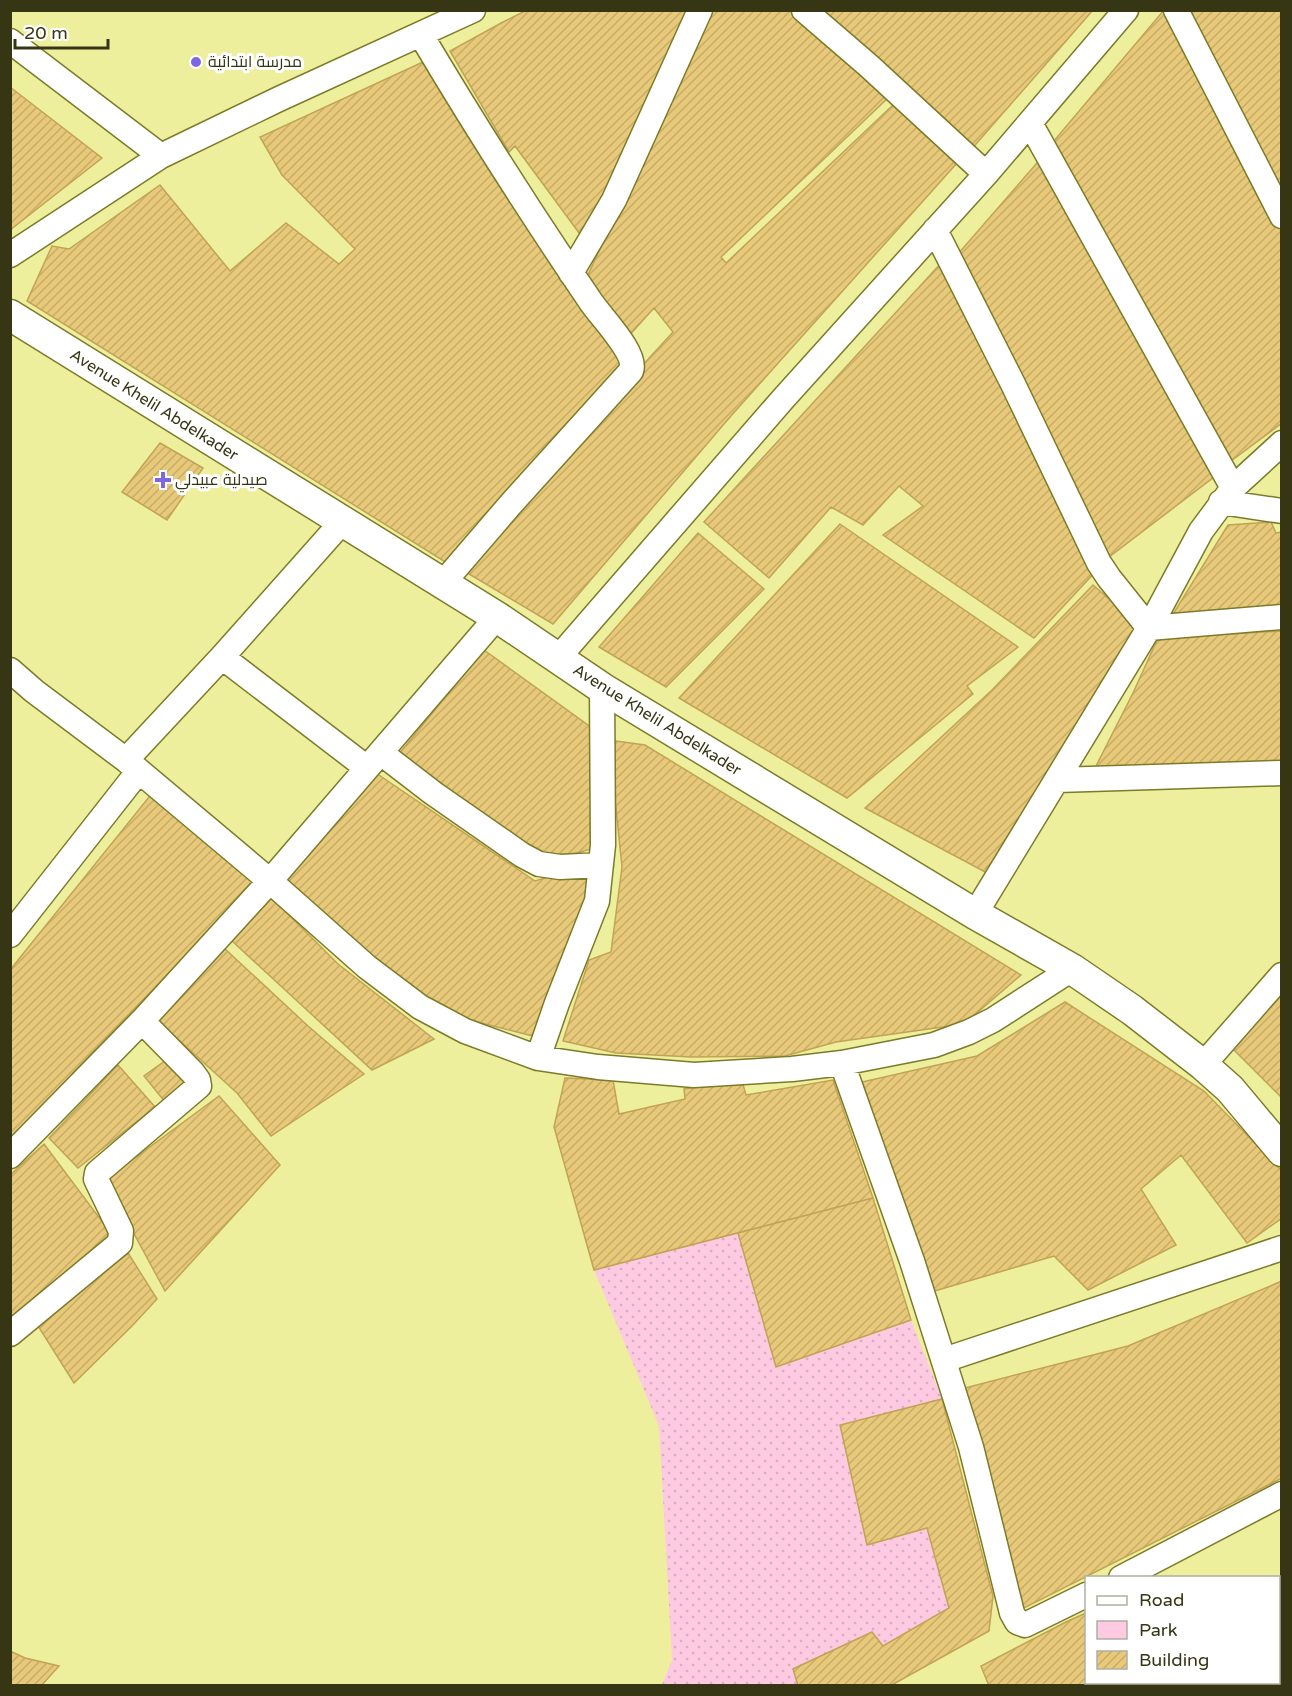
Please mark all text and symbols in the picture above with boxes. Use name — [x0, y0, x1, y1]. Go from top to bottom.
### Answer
scale bar — [15, 12, 108, 50]
text: 20 m — [24, 22, 68, 44]
place label: مدرسة ابتدائية — [208, 52, 302, 72]
marker: مدرسة ابتدائية — [189, 55, 203, 69]
street label: Avenue Khelil Abdelkader — [66, 345, 243, 466]
place label: صيدلية عبيدلي — [175, 470, 268, 493]
marker: صيدلية عبيدلي — [156, 473, 170, 487]
street label: Avenue Khelil Abdelkader — [569, 660, 746, 781]
legend — [1085, 1576, 1280, 1684]
text: Road — [1139, 1589, 1184, 1611]
text: Park — [1139, 1619, 1178, 1641]
text: Building — [1139, 1649, 1209, 1671]

